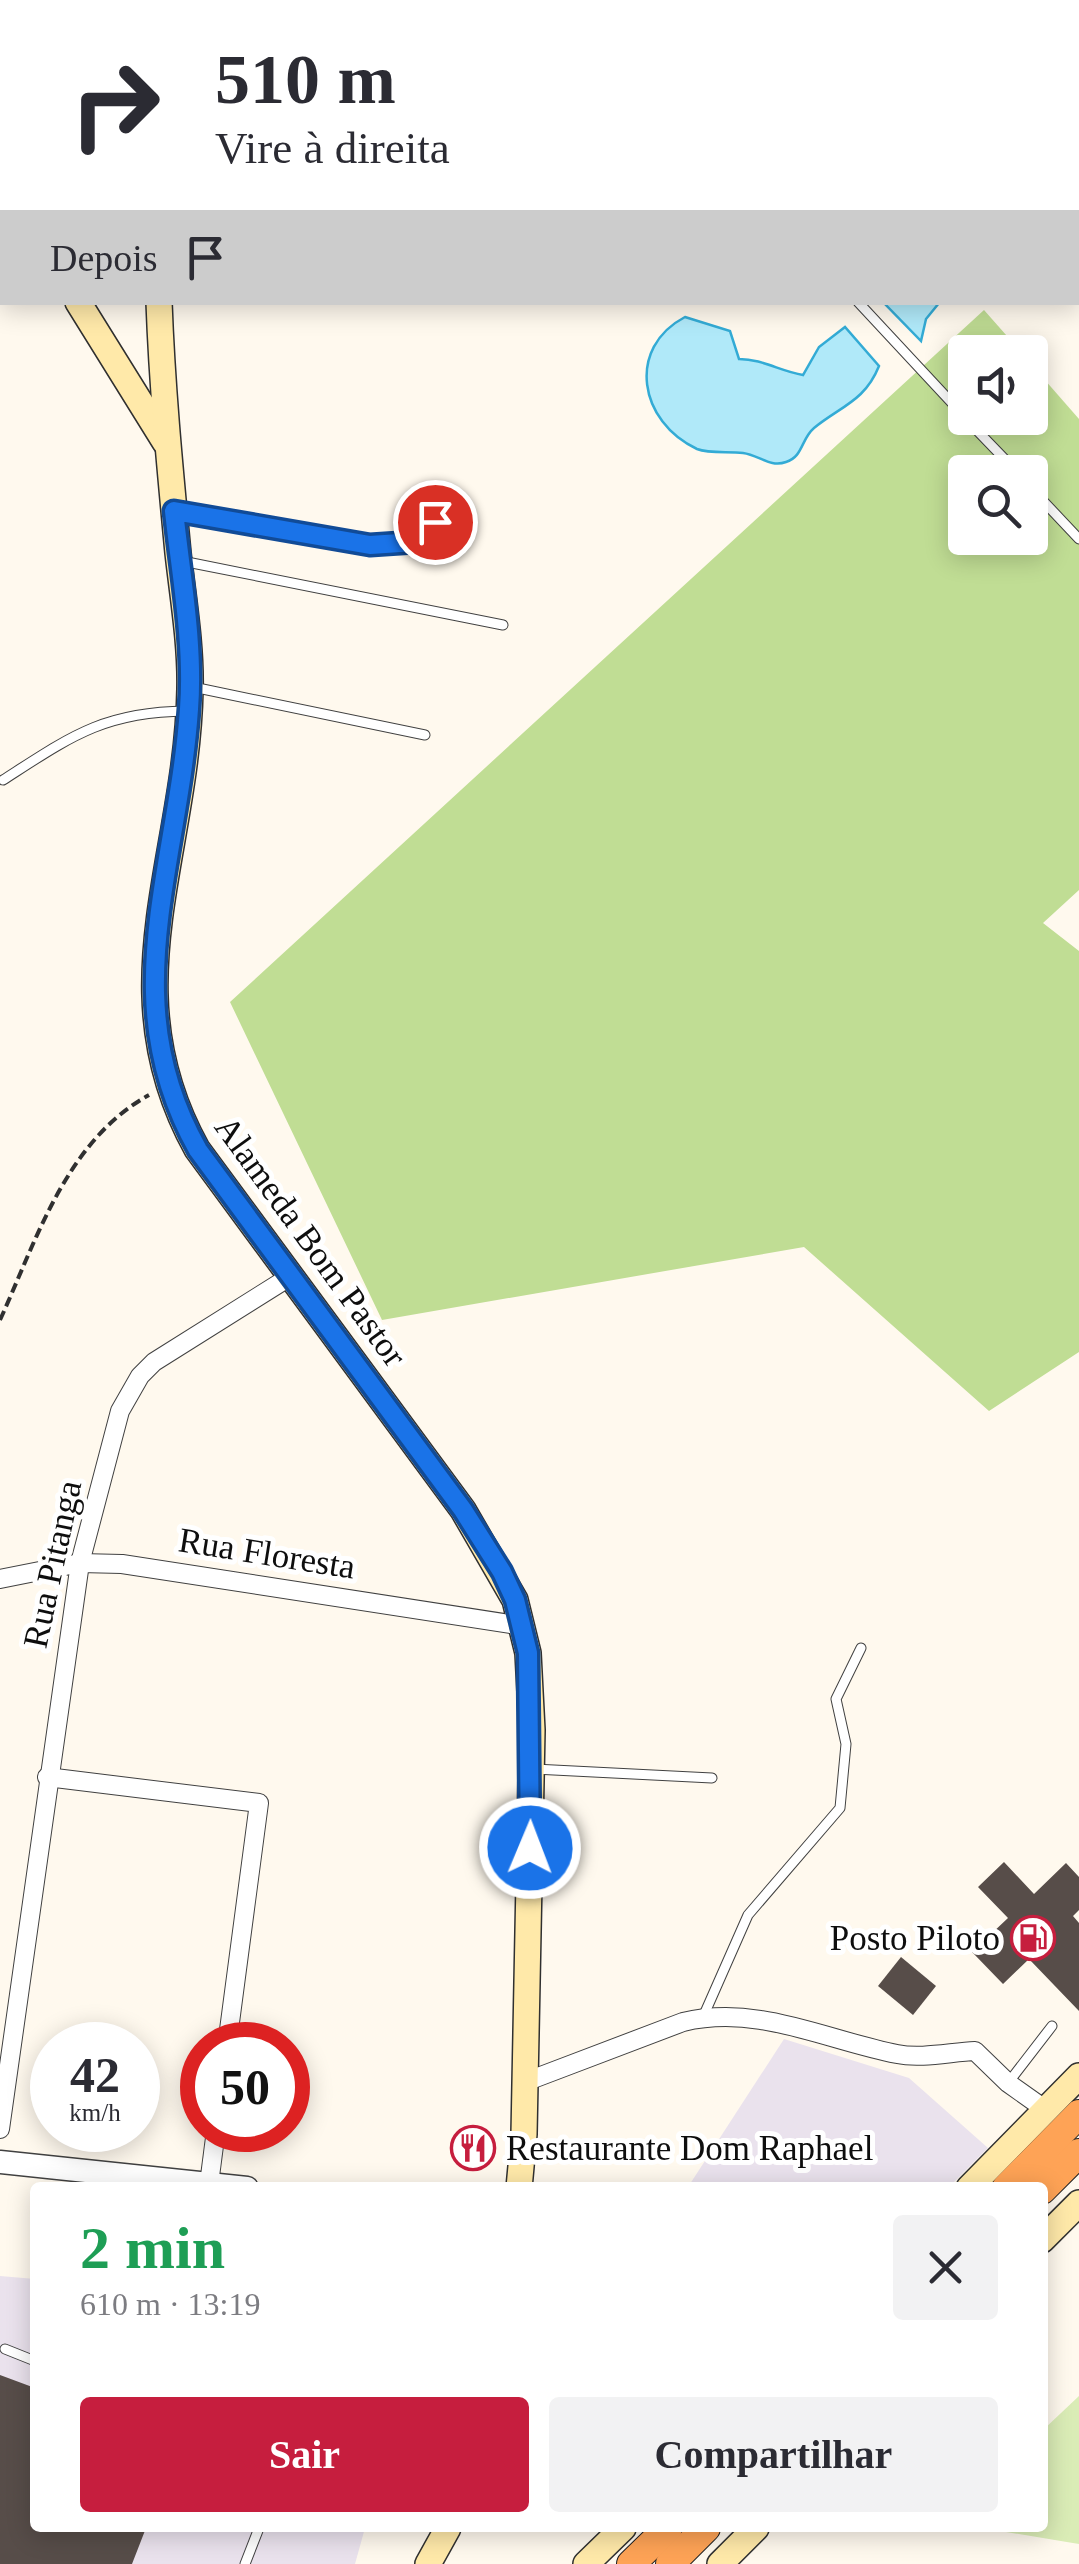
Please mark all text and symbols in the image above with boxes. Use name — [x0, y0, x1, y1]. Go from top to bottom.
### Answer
icon: right — [50, 40, 180, 170]
text: 510 m — [215, 41, 396, 118]
text: Vire à direita — [215, 123, 450, 173]
icon: arrive — [178, 230, 233, 285]
text: Depois — [50, 237, 158, 279]
map controls — [948, 335, 1048, 555]
button: sound — [948, 335, 1048, 435]
button: search — [948, 455, 1048, 555]
pin — [393, 480, 478, 565]
icon: arrive — [408, 495, 463, 550]
street label: Alameda Bom Pastor — [207, 1109, 415, 1374]
street label: Rua Pitanga — [16, 1476, 89, 1651]
street label: Rua Floresta — [176, 1520, 358, 1587]
position arrow — [478, 1796, 582, 1900]
fuel station icon: Posto Piloto — [1010, 1915, 1056, 1961]
place label: Posto Piloto — [830, 1919, 1000, 1958]
speed limit sign: 50 — [180, 2022, 310, 2152]
text: 42 — [70, 2047, 120, 2103]
text: km/h — [69, 2099, 121, 2126]
restaurant icon: Restaurante Dom Raphael — [450, 2125, 496, 2171]
place label: Restaurante Dom Raphael — [506, 2129, 874, 2168]
text: 2 min — [80, 2215, 225, 2281]
button: close — [893, 2215, 998, 2320]
text: 610 m · 13:19 — [80, 2286, 260, 2322]
button: Sair — [80, 2397, 529, 2512]
button: Compartilhar — [549, 2397, 998, 2512]

